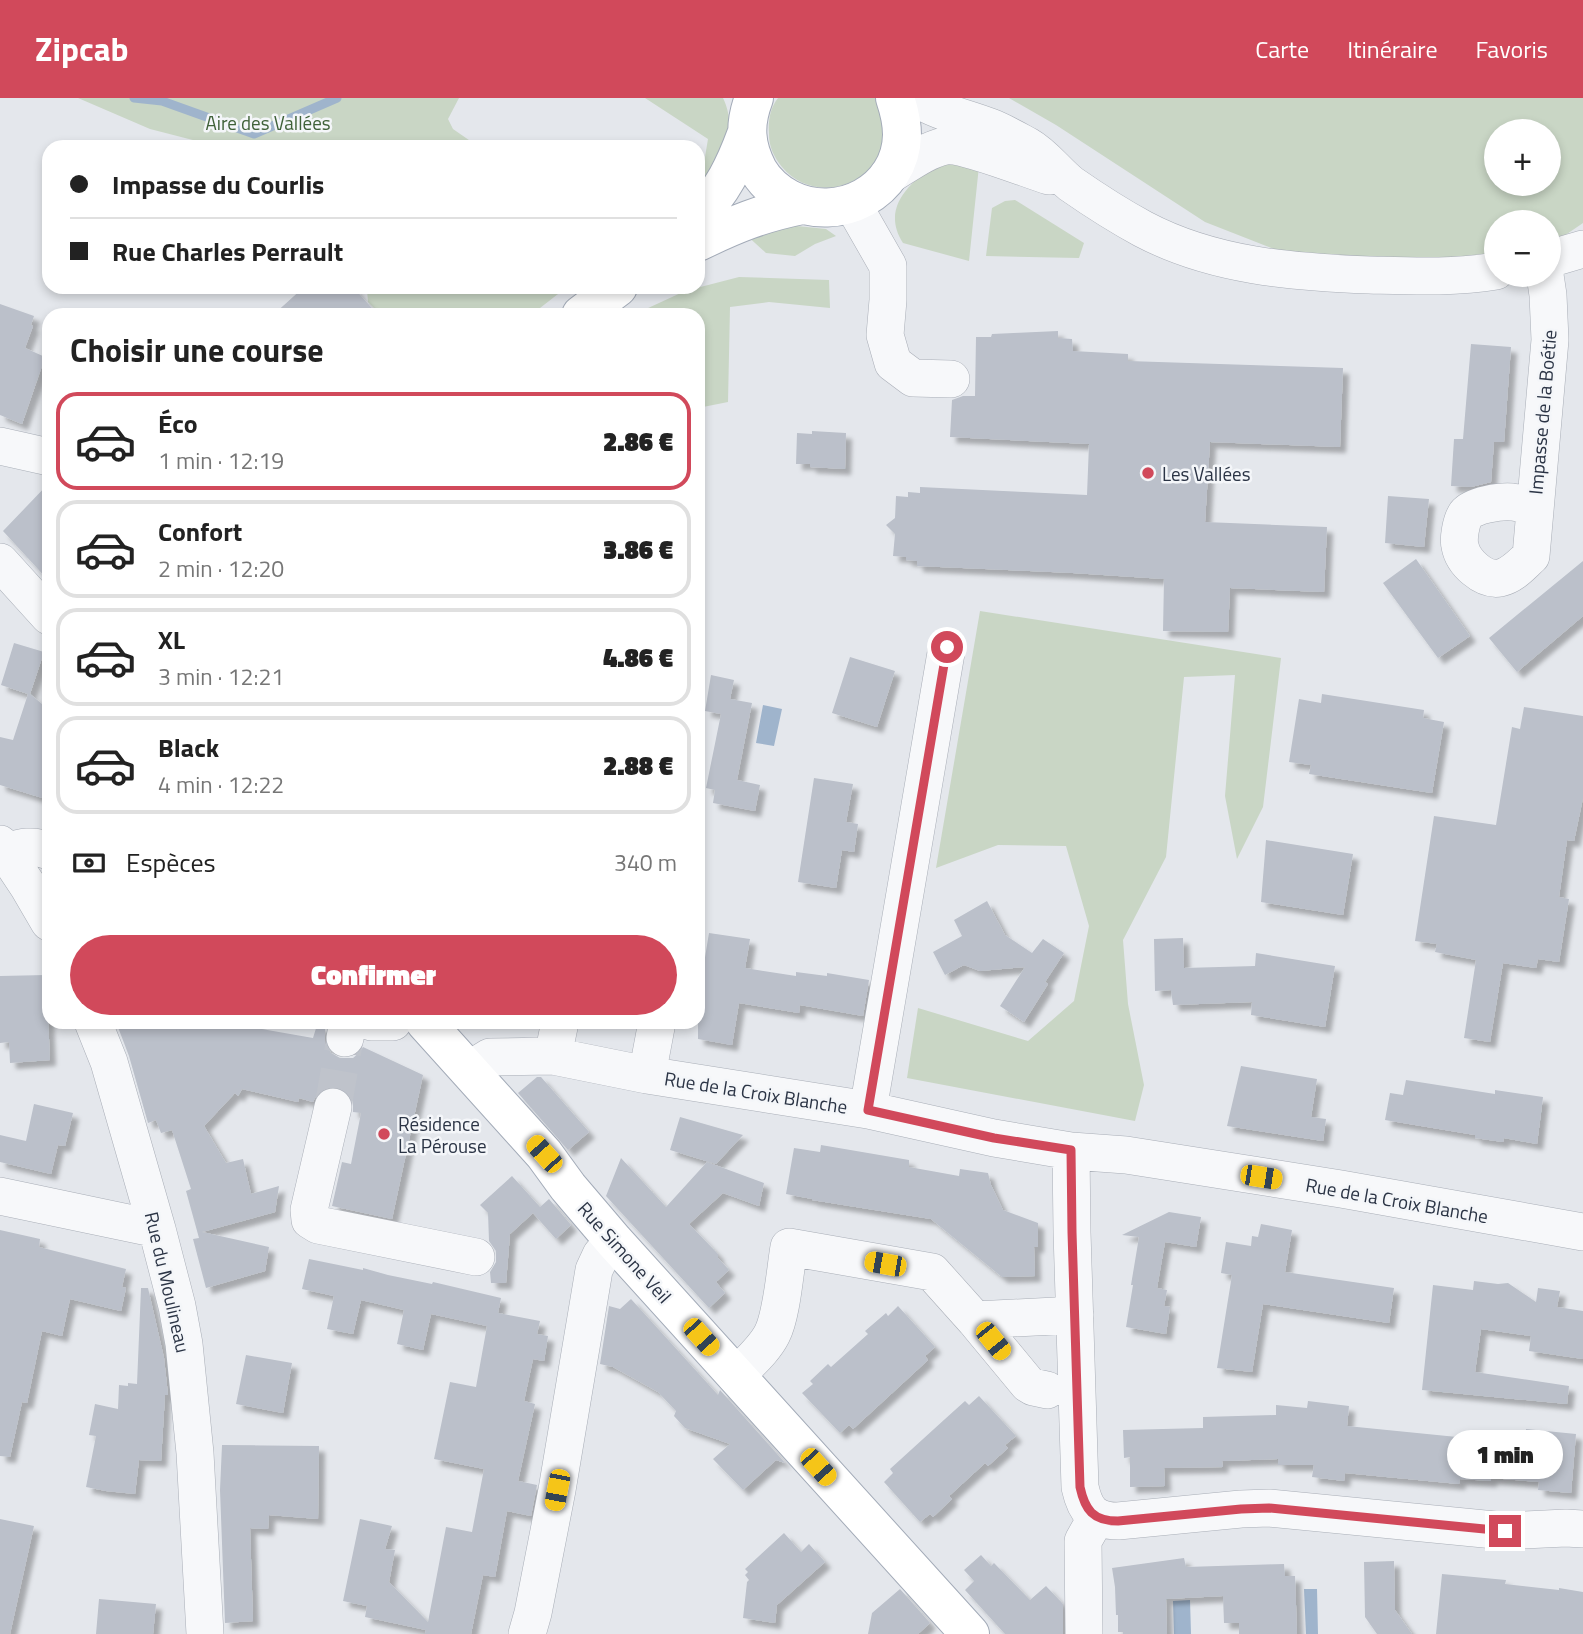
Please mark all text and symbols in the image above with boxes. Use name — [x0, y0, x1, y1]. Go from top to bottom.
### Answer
text: Zipcab — [35, 24, 129, 74]
text: Carte — [1255, 31, 1309, 67]
text: Itinéraire — [1347, 31, 1438, 67]
text: Favoris — [1476, 31, 1548, 67]
park label: Aire des Vallées — [205, 108, 331, 137]
map controls — [1484, 119, 1561, 287]
button: + — [1484, 119, 1561, 196]
text: Impasse du Courlis — [112, 165, 324, 204]
button: − — [1484, 210, 1561, 287]
text: Rue Charles Perrault — [112, 232, 343, 271]
text: Choisir une course — [70, 326, 324, 374]
street label: Impasse de la Boétie — [1520, 328, 1564, 496]
text: Éco — [158, 404, 198, 443]
icon: car — [74, 410, 137, 473]
text: 2.86 € — [603, 422, 673, 461]
text: 1 min · 12:19 — [158, 443, 284, 478]
place label: Les Vallées — [1162, 459, 1251, 488]
marker: Les Vallées — [1140, 465, 1156, 481]
text: Confort — [158, 512, 242, 551]
icon: car — [74, 518, 137, 581]
text: 3.86 € — [603, 530, 673, 569]
text: 2 min · 12:20 — [158, 551, 284, 586]
text: XL — [158, 620, 185, 659]
icon: car — [74, 626, 137, 689]
route start — [931, 631, 963, 663]
text: 4.86 € — [603, 638, 673, 677]
text: 3 min · 12:21 — [158, 659, 284, 694]
text: Black — [158, 728, 219, 767]
icon: car — [74, 734, 137, 797]
text: 2.88 € — [603, 746, 673, 785]
text: 4 min · 12:22 — [158, 767, 284, 802]
text: Espèces — [126, 843, 216, 882]
icon: cash — [70, 844, 108, 882]
text: 340 m — [614, 845, 677, 880]
button: Confirmer — [70, 935, 677, 1015]
street label: Rue de la Croix Blanche — [662, 1063, 850, 1121]
place label: Résidence La Pérouse — [398, 1109, 487, 1160]
marker: Résidence La Pérouse — [376, 1126, 392, 1142]
car — [523, 1131, 566, 1177]
car — [1239, 1163, 1284, 1191]
street label: Rue de la Croix Blanche — [1303, 1170, 1491, 1230]
street label: Rue Simone Veil — [571, 1195, 679, 1309]
street label: Rue du Moulineau — [138, 1209, 198, 1355]
car — [863, 1250, 908, 1278]
car — [680, 1314, 723, 1360]
car — [972, 1318, 1015, 1364]
callout: 1 min — [1447, 1430, 1563, 1478]
text: 1 min — [1476, 1437, 1534, 1472]
car — [797, 1444, 840, 1490]
car — [543, 1467, 572, 1513]
route end — [1489, 1515, 1521, 1547]

